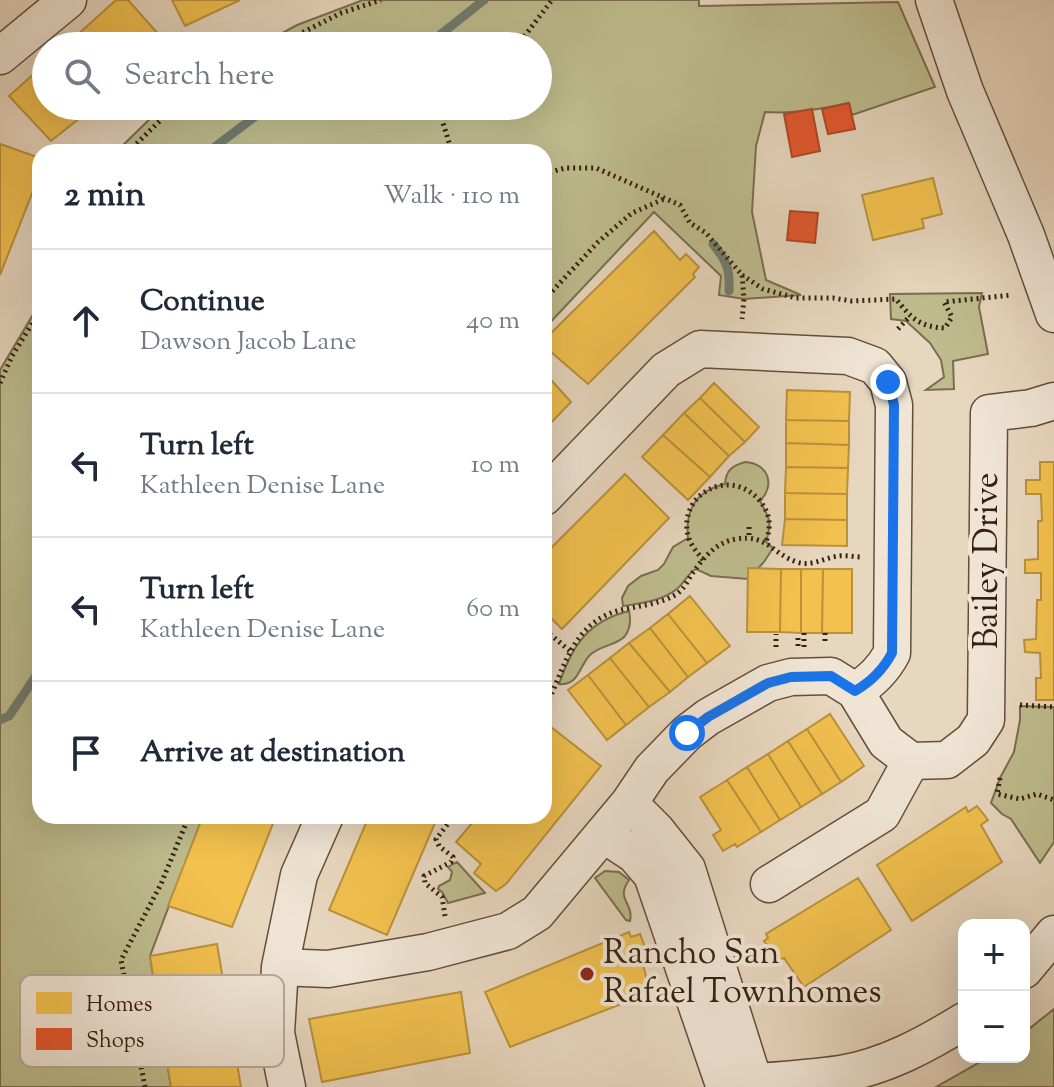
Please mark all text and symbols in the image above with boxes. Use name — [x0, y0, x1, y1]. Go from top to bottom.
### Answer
search box — [32, 32, 552, 120]
icon: search — [60, 54, 104, 98]
text: Search here — [124, 55, 274, 98]
text: 2 min — [64, 172, 145, 221]
text: Walk · 110 m — [383, 178, 520, 215]
text: Continue — [140, 281, 265, 324]
icon: ahead — [64, 299, 108, 343]
text: 40 m — [466, 303, 520, 340]
text: Dawson Jacob Lane — [140, 324, 357, 361]
route end — [870, 364, 906, 400]
text: Turn left — [140, 425, 254, 468]
icon: left — [64, 443, 108, 487]
text: 10 m — [471, 447, 520, 484]
text: Kathleen Denise Lane — [140, 468, 385, 505]
street label: Bailey Drive — [964, 472, 1013, 650]
text: Turn left — [140, 569, 254, 612]
icon: left — [64, 587, 108, 631]
text: 60 m — [466, 591, 520, 628]
text: Kathleen Denise Lane — [140, 612, 385, 649]
route start — [669, 715, 705, 751]
icon: arrive — [64, 731, 108, 775]
text: Arrive at destination — [140, 732, 405, 775]
map controls — [958, 919, 1030, 1063]
button: + — [958, 919, 1030, 991]
place label: Rancho San Rafael Townhomes — [603, 930, 882, 1018]
marker: Rancho San Rafael Townhomes — [578, 965, 596, 983]
legend — [20, 975, 284, 1067]
text: Homes — [86, 990, 152, 1022]
button: − — [958, 991, 1030, 1063]
text: Shops — [86, 1026, 144, 1058]

